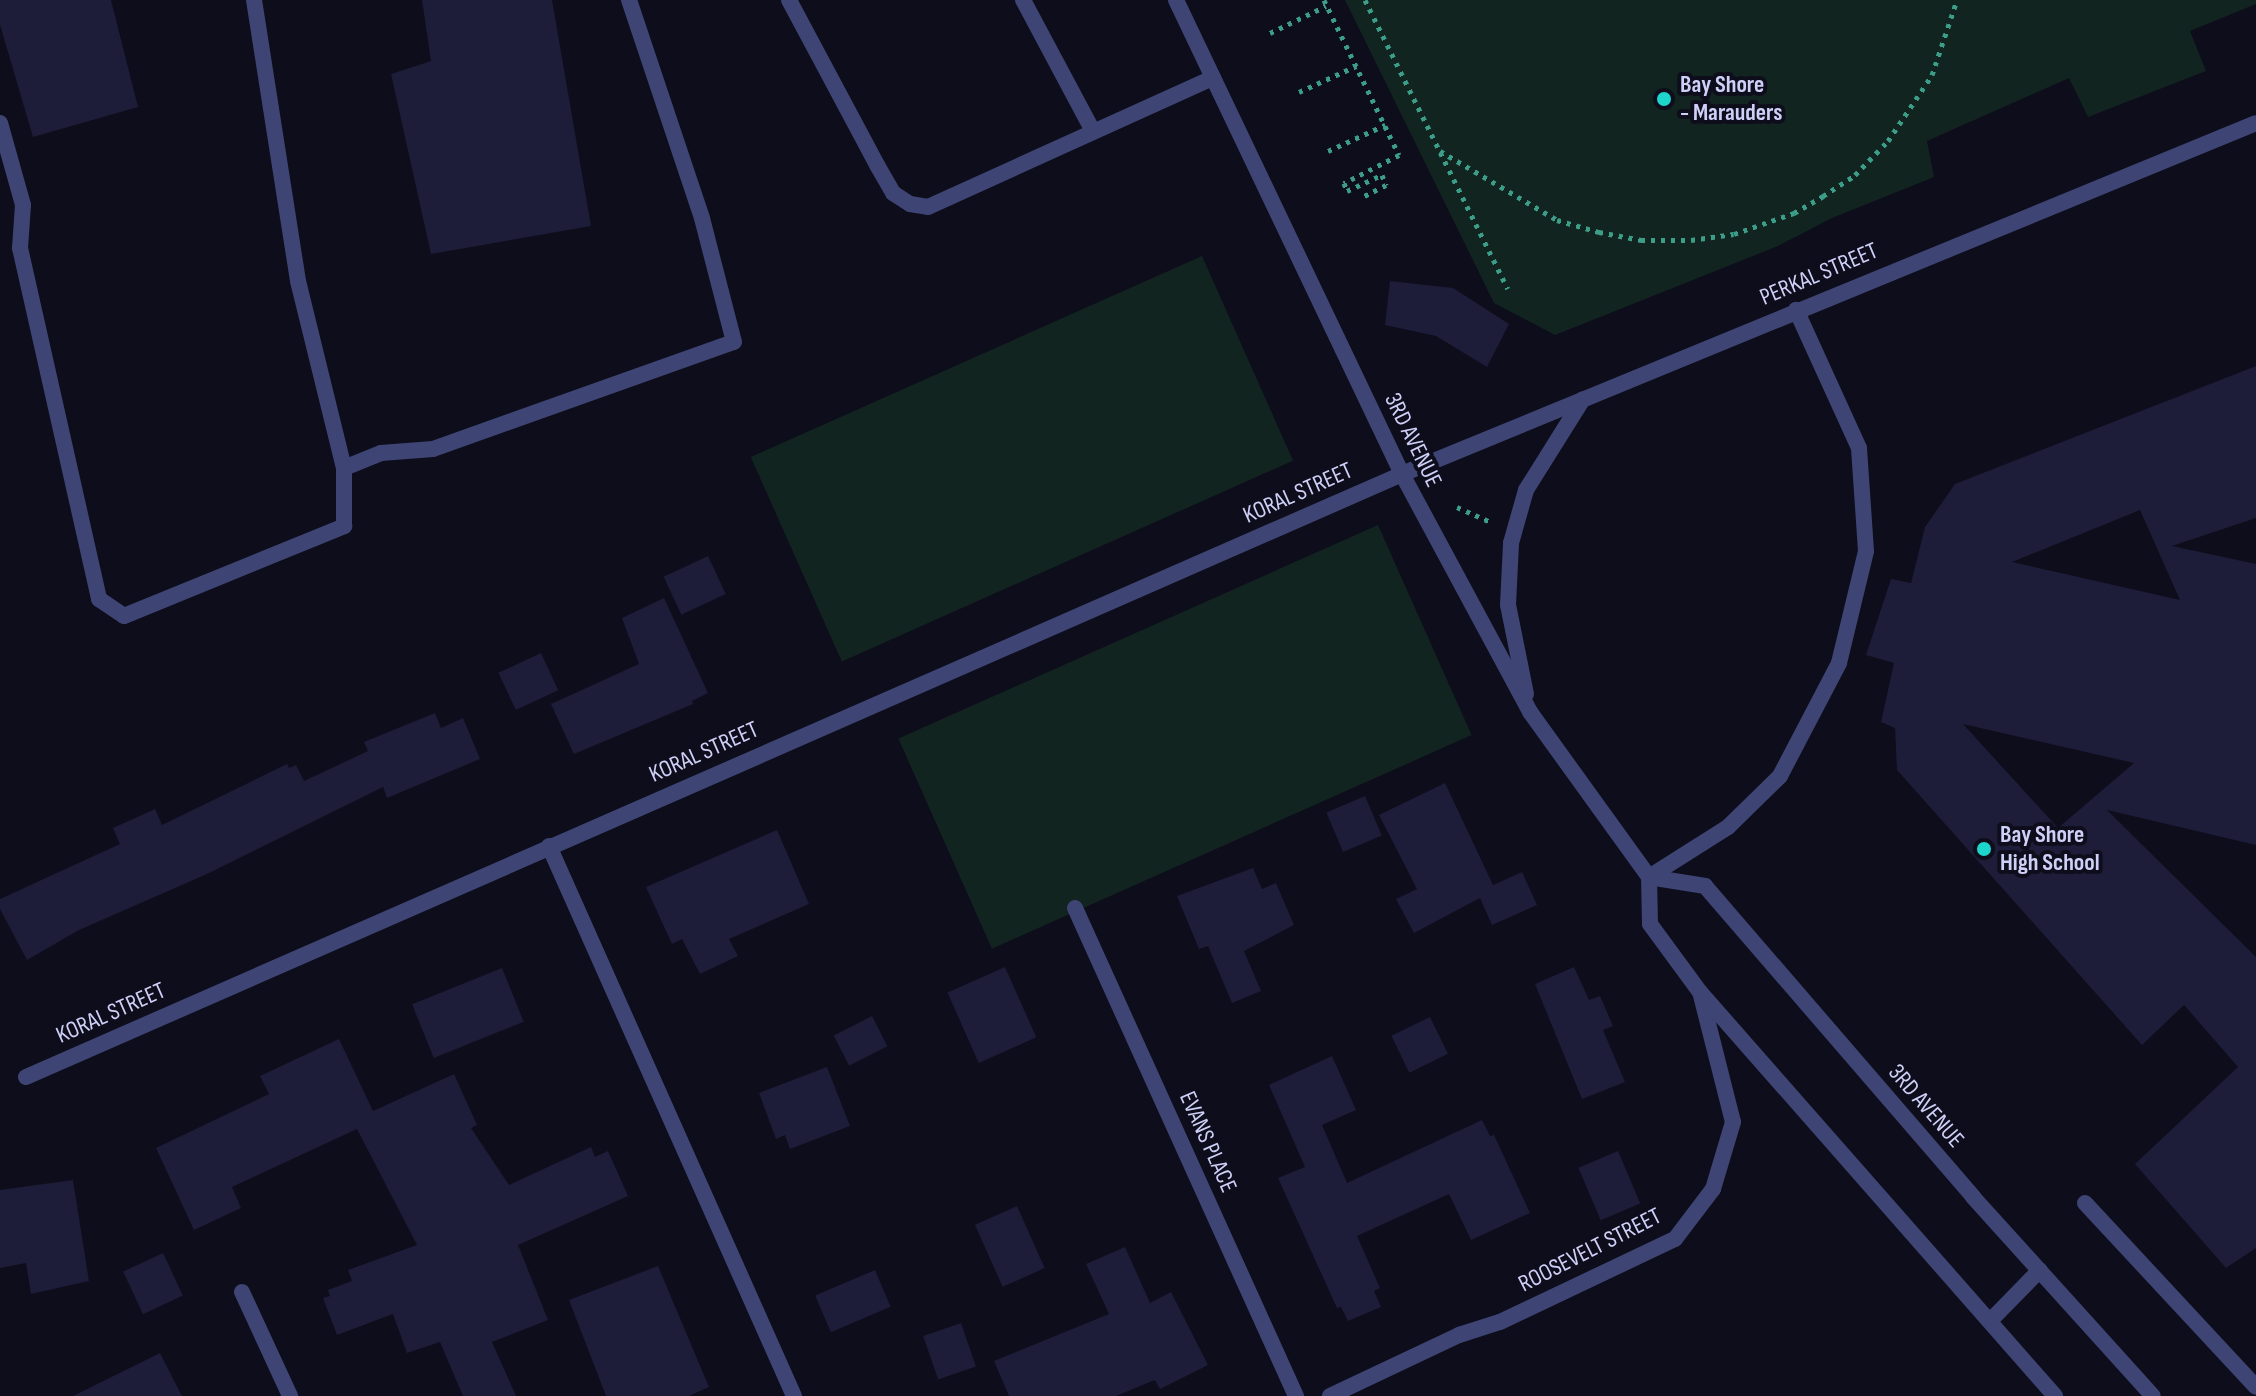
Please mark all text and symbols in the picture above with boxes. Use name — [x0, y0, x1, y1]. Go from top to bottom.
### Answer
place label: Bay Shore - Marauders — [1680, 71, 1782, 127]
marker: Bay Shore - Marauders — [1655, 90, 1673, 108]
street label: PERKAL STREET — [1756, 236, 1882, 312]
street label: 3RD AVENUE — [1378, 388, 1448, 492]
street label: KORAL STREET — [1239, 456, 1357, 530]
street label: KORAL STREET — [645, 715, 763, 789]
place label: Bay Shore High School — [2000, 821, 2100, 877]
marker: Bay Shore High School — [1975, 840, 1993, 858]
street label: KORAL STREET — [52, 976, 170, 1050]
street label: 3RD AVENUE — [1882, 1058, 1970, 1154]
street label: EVANS PLACE — [1173, 1087, 1243, 1197]
street label: ROOSEVELT STREET — [1514, 1202, 1666, 1298]

